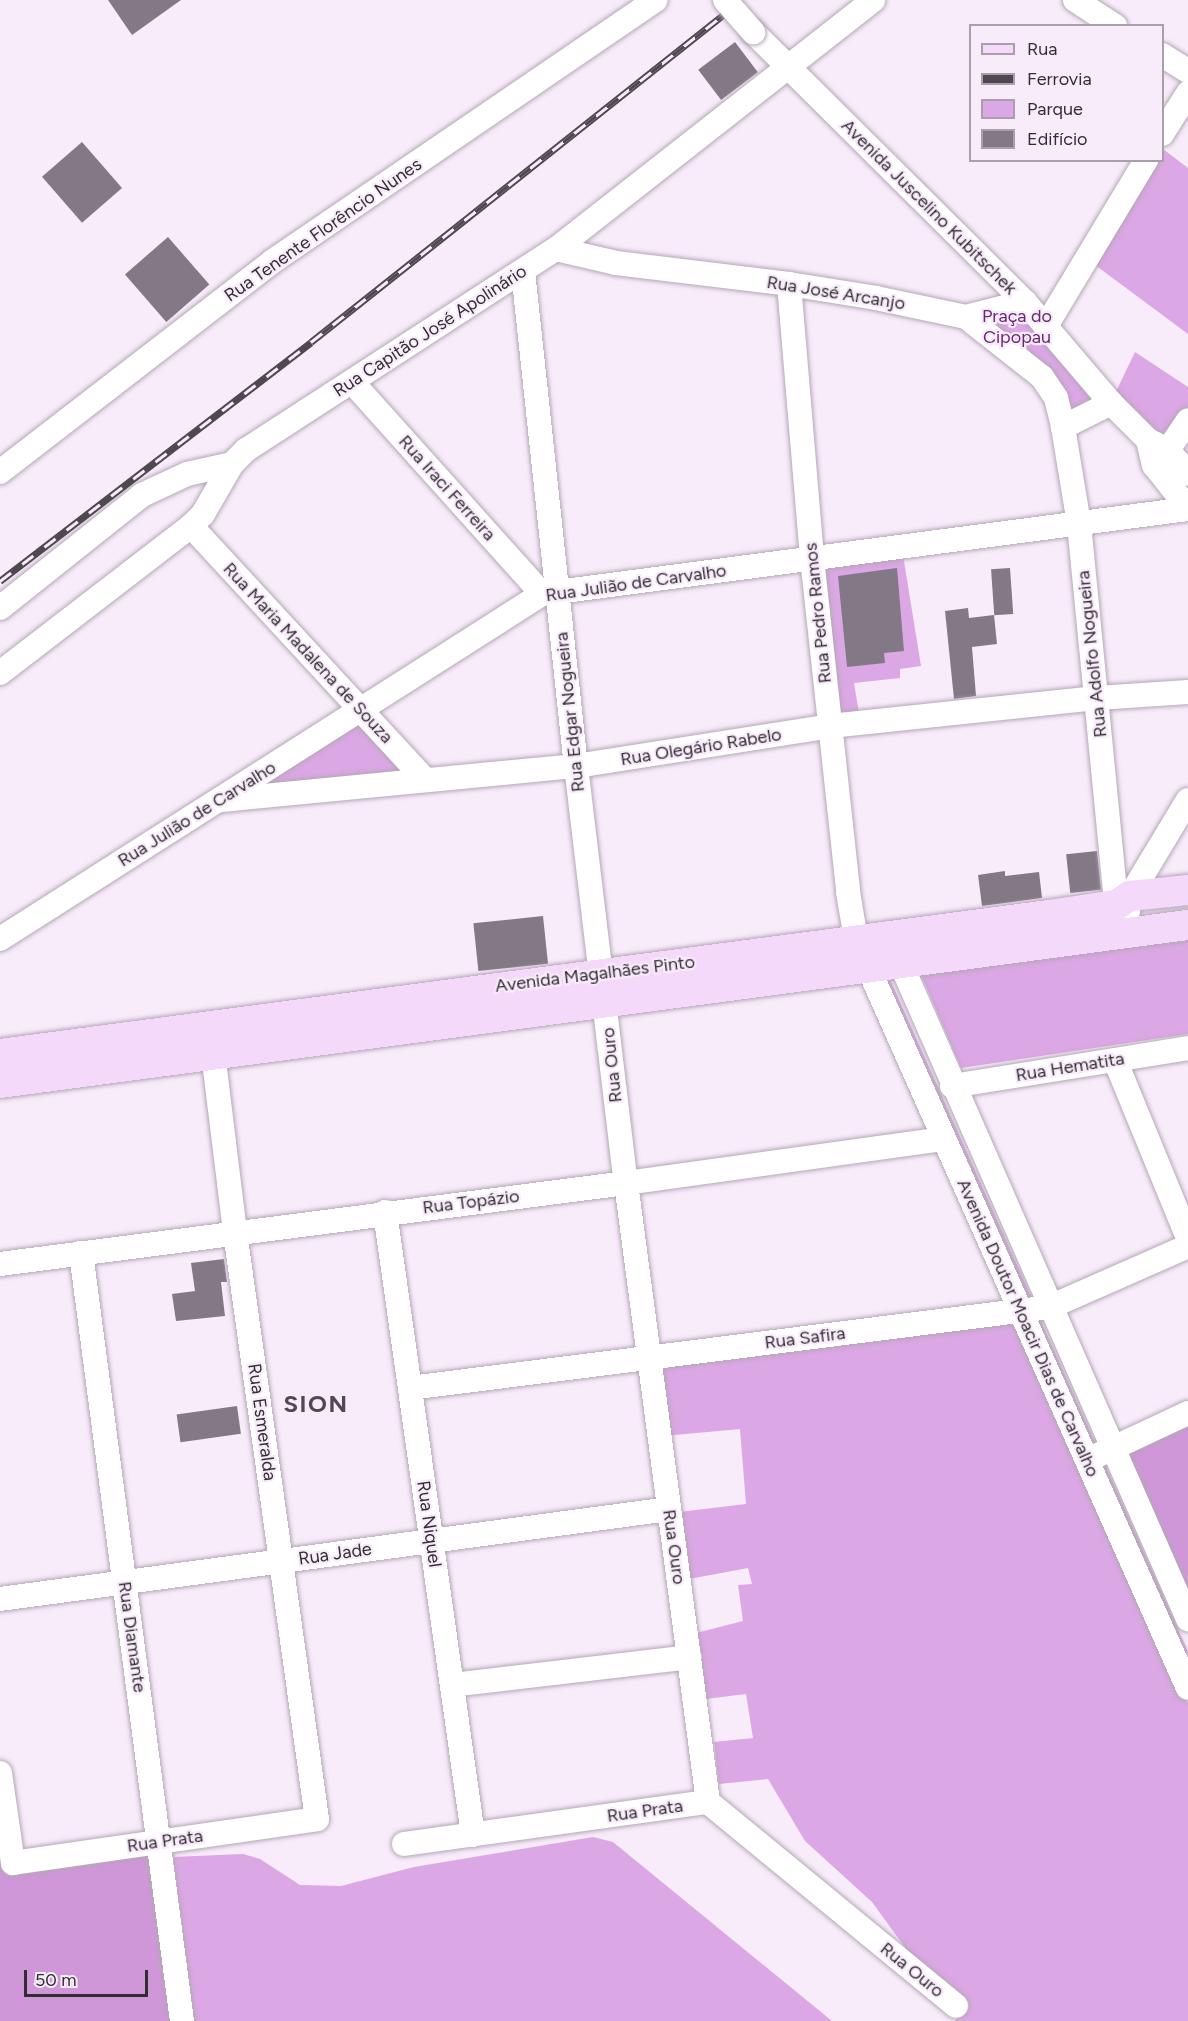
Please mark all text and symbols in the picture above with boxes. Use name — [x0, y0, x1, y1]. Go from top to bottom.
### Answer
legend — [969, 24, 1164, 162]
text: Rua — [1027, 38, 1058, 60]
text: Ferrovia — [1027, 68, 1092, 90]
text: Parque — [1027, 98, 1083, 120]
street label: Avenida Juscelino Kubitschek — [837, 115, 1021, 299]
text: Edifício — [1027, 128, 1088, 150]
street label: Rua Tenente Florêncio Nunes — [220, 154, 426, 306]
street label: Rua Capitão José Apolinário — [329, 260, 531, 402]
street label: Rua José Arcanjo — [765, 271, 907, 315]
park label: Praça do Cipopau — [982, 306, 1052, 348]
street label: Rua Iraci Ferreira — [394, 431, 500, 545]
street label: Rua Pedro Ramos — [800, 542, 836, 684]
street label: Rua Maria Madalena de Souza — [219, 558, 397, 748]
street label: Rua Julião de Carvalho — [544, 560, 728, 606]
street label: Rua Adolfo Nogueira — [1072, 569, 1112, 739]
street label: Rua Edgar Nogueira — [551, 631, 589, 793]
street label: Rua Olegário Rabelo — [619, 724, 783, 770]
street label: Rua Julião de Carvalho — [114, 757, 280, 871]
street label: Avenida Magalhães Pinto — [494, 951, 696, 997]
street label: Rua Ouro — [597, 1026, 627, 1104]
street label: Rua Hematita — [1014, 1048, 1126, 1086]
street label: Avenida Doutor Moacir Dias de Carvalho — [952, 1176, 1104, 1480]
street label: Rua Topázio — [421, 1185, 521, 1219]
street label: Rua Safira — [763, 1322, 847, 1354]
street label: Rua Esmeralda — [243, 1362, 281, 1482]
district label: SION — [284, 1390, 348, 1418]
street label: Rua Niquel — [412, 1479, 446, 1569]
street label: Rua Ouro — [658, 1508, 690, 1586]
street label: Rua Jade — [297, 1538, 373, 1570]
street label: Rua Diamante — [114, 1580, 150, 1694]
street label: Rua Prata — [606, 1795, 684, 1827]
street label: Rua Prata — [126, 1825, 204, 1857]
street label: Rua Ouro — [876, 1938, 948, 2002]
scale bar — [27, 1958, 152, 1996]
text: 50 m — [35, 1969, 77, 1991]

